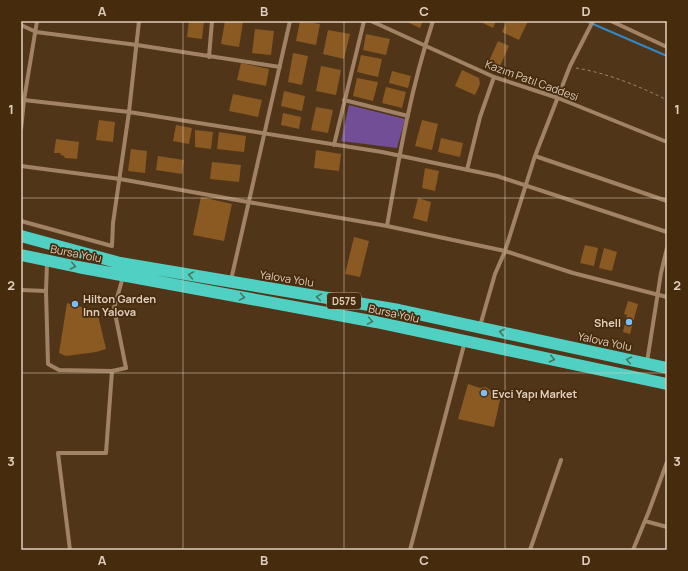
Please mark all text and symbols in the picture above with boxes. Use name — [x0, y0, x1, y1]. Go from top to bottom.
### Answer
text: A — [98, 2, 107, 20]
text: B — [260, 2, 268, 20]
text: C — [419, 2, 429, 20]
text: D — [581, 2, 591, 20]
street label: Kazım Patıl Caddesi — [483, 56, 581, 104]
text: 1 — [8, 100, 14, 118]
text: 1 — [674, 100, 680, 118]
street label: Bursa Yolu — [49, 241, 103, 265]
one-way arrow — [70, 261, 76, 270]
street label: Yalova Yolu — [259, 266, 315, 290]
one-way arrow — [188, 271, 194, 280]
text: 2 — [7, 276, 15, 294]
text: 2 — [673, 276, 681, 294]
place label: Hilton Garden Inn Yalova — [83, 291, 156, 319]
one-way arrow — [239, 292, 245, 301]
one-way arrow — [316, 293, 322, 302]
road number: D575 — [327, 293, 361, 309]
marker: Hilton Garden Inn Yalova — [70, 299, 80, 309]
street label: Bursa Yolu — [367, 300, 421, 326]
place label: Shell — [594, 315, 621, 330]
one-way arrow — [367, 316, 373, 324]
marker: Shell — [624, 317, 634, 327]
street label: Yalova Yolu — [577, 328, 633, 354]
one-way arrow — [499, 329, 505, 337]
one-way arrow — [549, 355, 555, 363]
one-way arrow — [626, 356, 632, 364]
place label: Evci Yapı Market — [492, 386, 578, 401]
marker: Evci Yapı Market — [479, 388, 489, 398]
text: 3 — [7, 452, 15, 470]
text: 3 — [673, 452, 681, 470]
text: A — [98, 551, 107, 569]
text: B — [260, 551, 268, 569]
text: C — [419, 551, 429, 569]
text: D — [581, 551, 591, 569]

